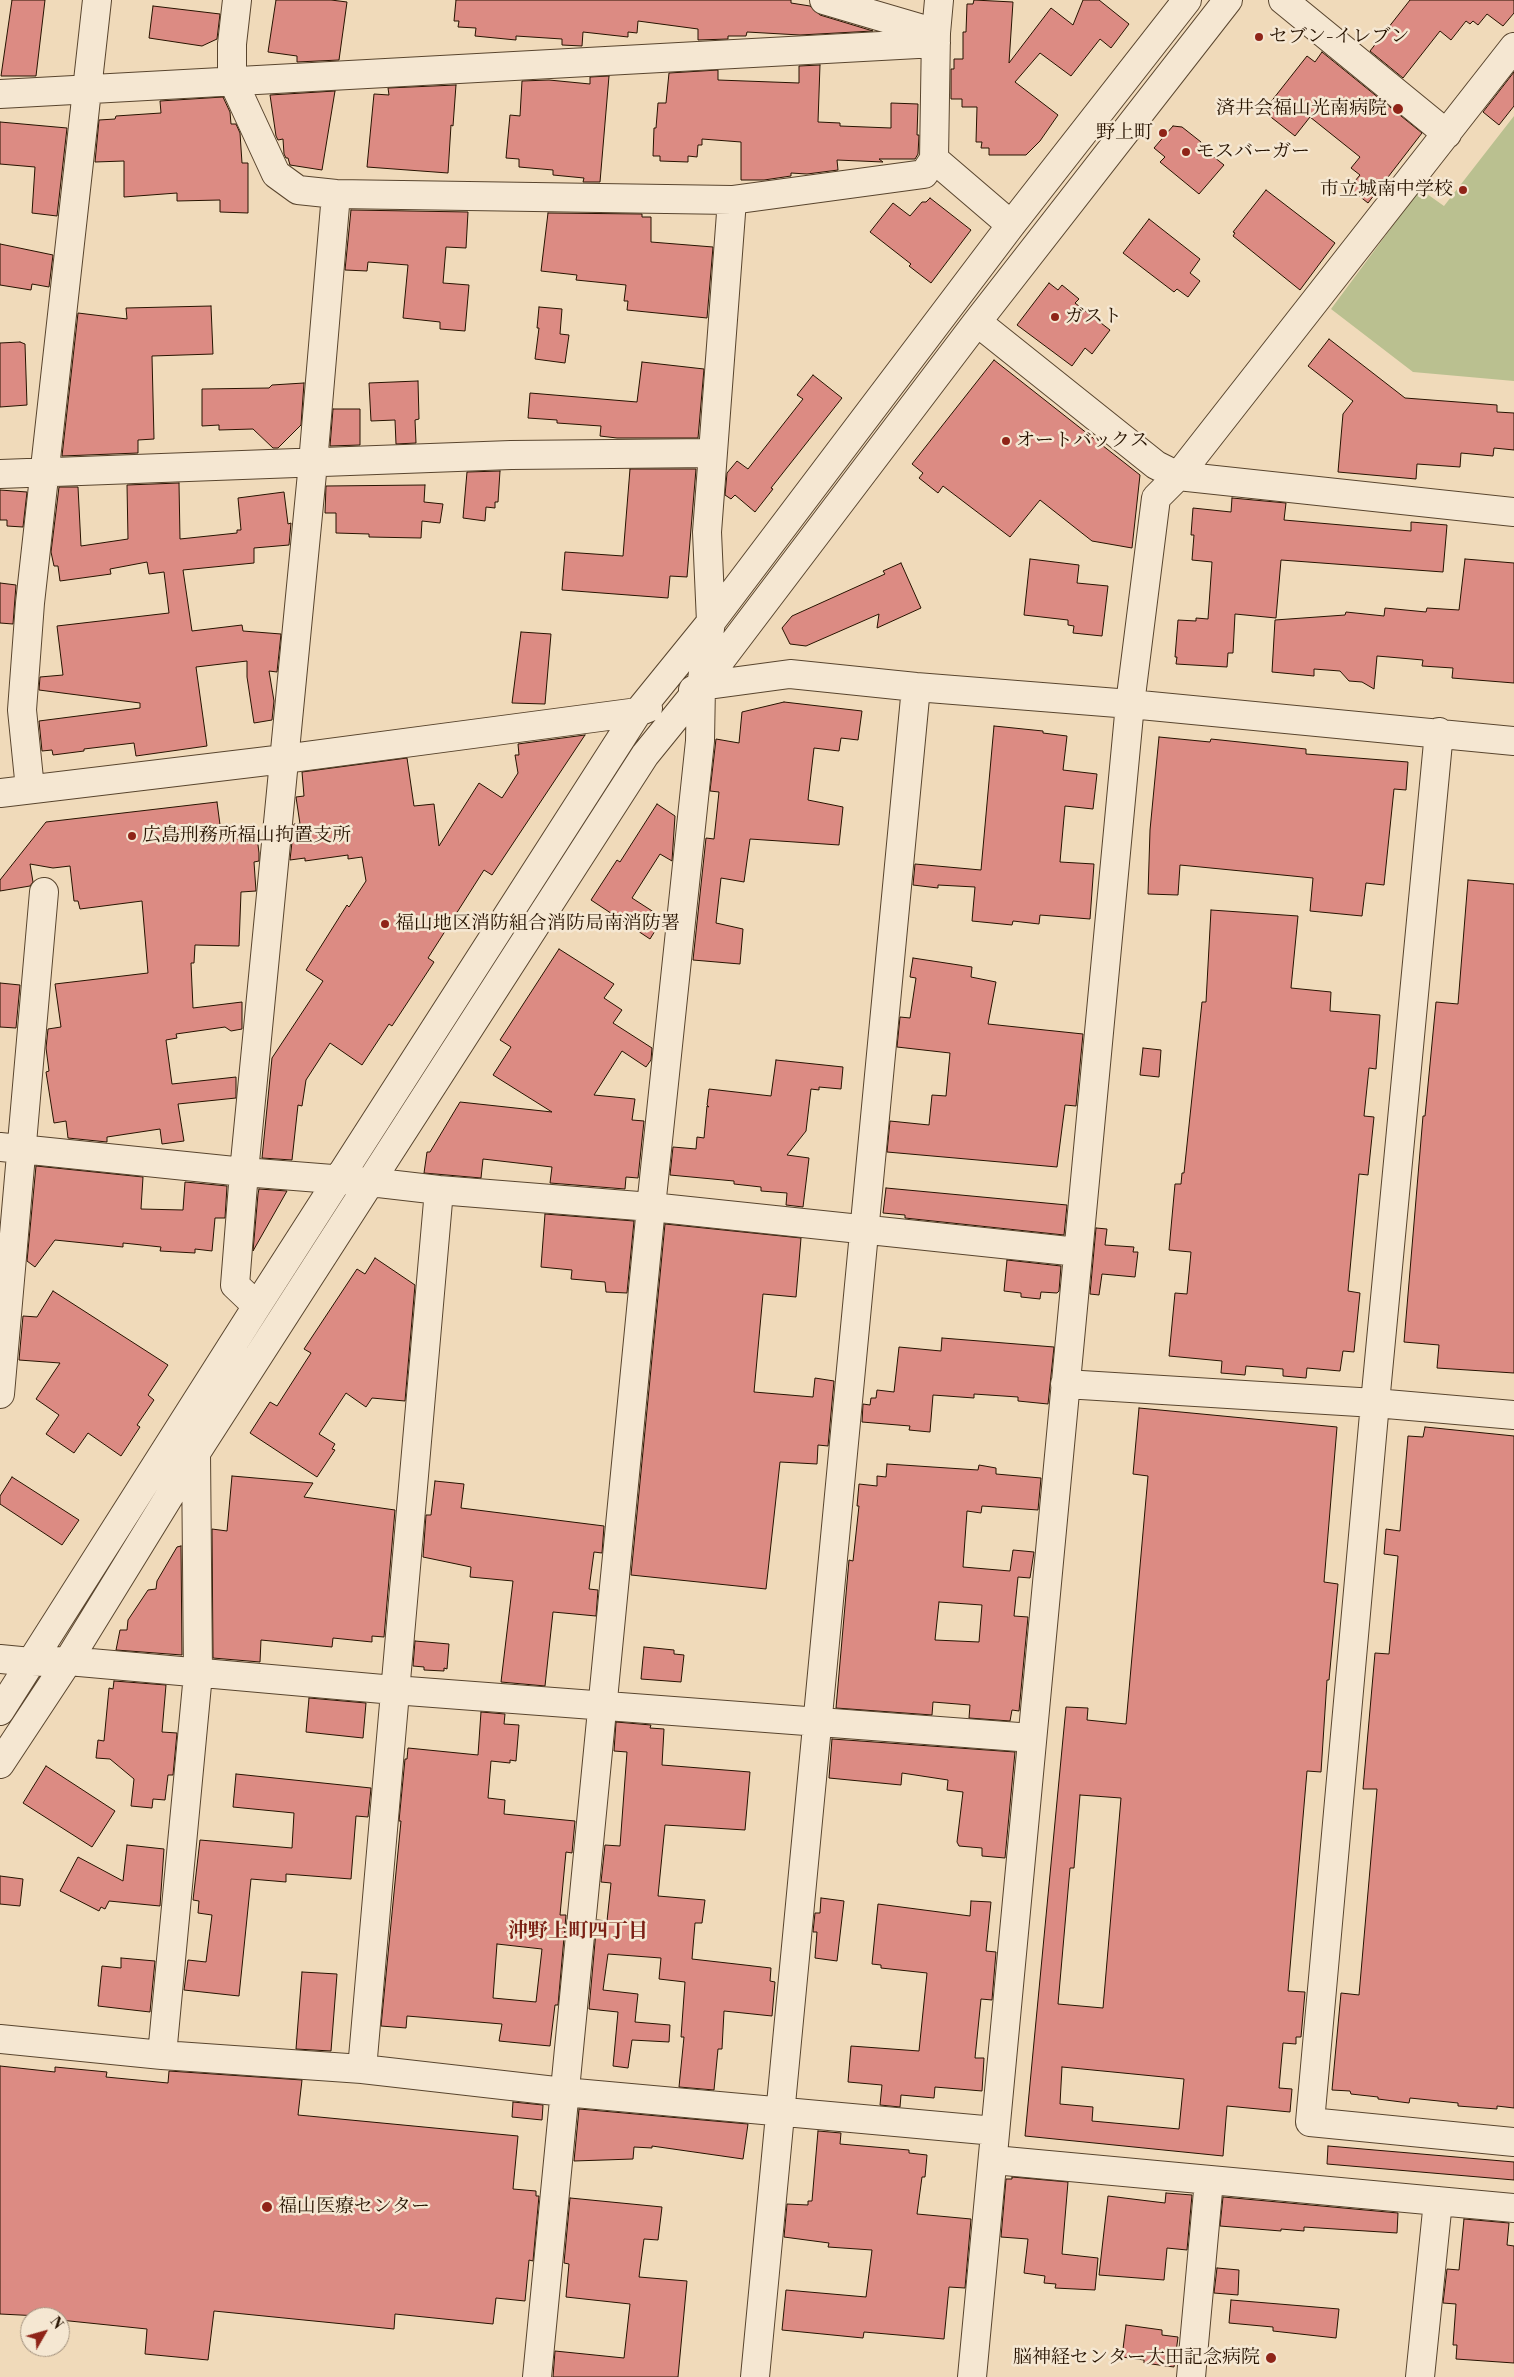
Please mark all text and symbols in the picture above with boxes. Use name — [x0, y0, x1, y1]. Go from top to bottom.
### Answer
place label: セブン-イレブン — [1269, 26, 1410, 48]
marker: セブン-イレブン — [1253, 31, 1265, 43]
place label: 済井会福山光南病院 — [1216, 98, 1387, 120]
marker: 済井会福山光南病院 — [1391, 102, 1405, 116]
place label: 野上町 — [1096, 122, 1153, 144]
marker: 野上町 — [1157, 127, 1169, 139]
place label: モスバーガー — [1196, 141, 1310, 163]
marker: モスバーガー — [1180, 146, 1192, 158]
place label: 市立城南中学校 — [1320, 179, 1453, 201]
marker: 市立城南中学校 — [1457, 184, 1469, 196]
place label: ガスト — [1065, 306, 1122, 328]
marker: ガスト — [1049, 311, 1061, 323]
place label: オートバックス — [1016, 430, 1149, 452]
marker: オートバックス — [1000, 435, 1012, 447]
place label: 広島刑務所福山拘置支所 — [142, 825, 351, 847]
marker: 広島刑務所福山拘置支所 — [126, 830, 138, 842]
place label: 福山地区消防組合消防局南消防署 — [395, 913, 680, 935]
marker: 福山地区消防組合消防局南消防署 — [379, 918, 391, 930]
district label: 沖野上町四丁目 — [508, 1920, 648, 1944]
place label: 福山医療センター — [278, 2196, 430, 2218]
marker: 福山医療センター — [260, 2200, 274, 2214]
north arrow — [20, 2307, 70, 2357]
text: N — [46, 2313, 67, 2333]
place label: 脳神経センター大田記念病院 — [1013, 2347, 1260, 2369]
marker: 脳神経センター大田記念病院 — [1264, 2351, 1278, 2365]

